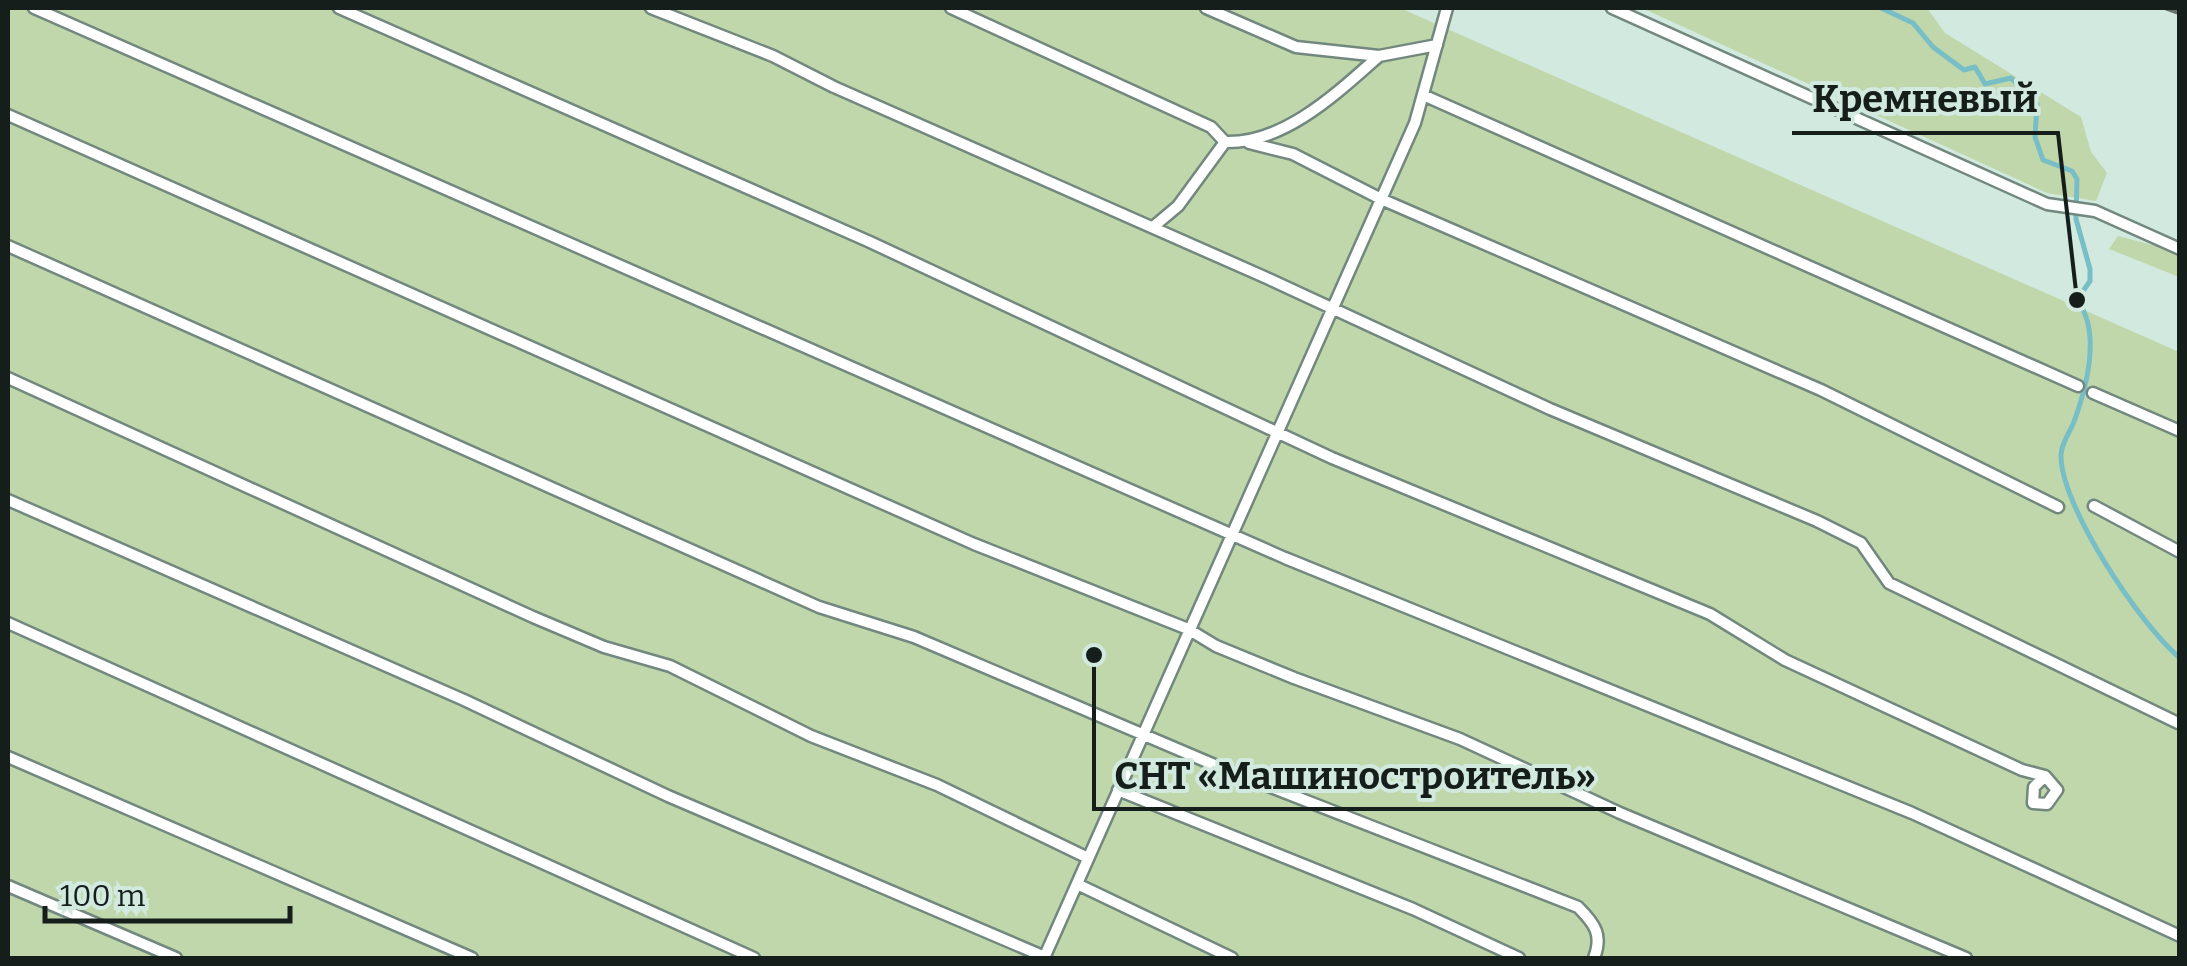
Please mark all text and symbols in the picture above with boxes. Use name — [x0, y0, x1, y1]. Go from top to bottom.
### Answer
callout: Кремневый — [1792, 65, 2058, 133]
text: Кремневый — [1812, 76, 2038, 122]
callout: СНТ «Машиностроитель» — [1094, 741, 1616, 809]
text: СНТ «Машиностроитель» — [1114, 753, 1596, 799]
scale bar — [45, 861, 290, 923]
text: 100 m — [60, 878, 146, 914]

